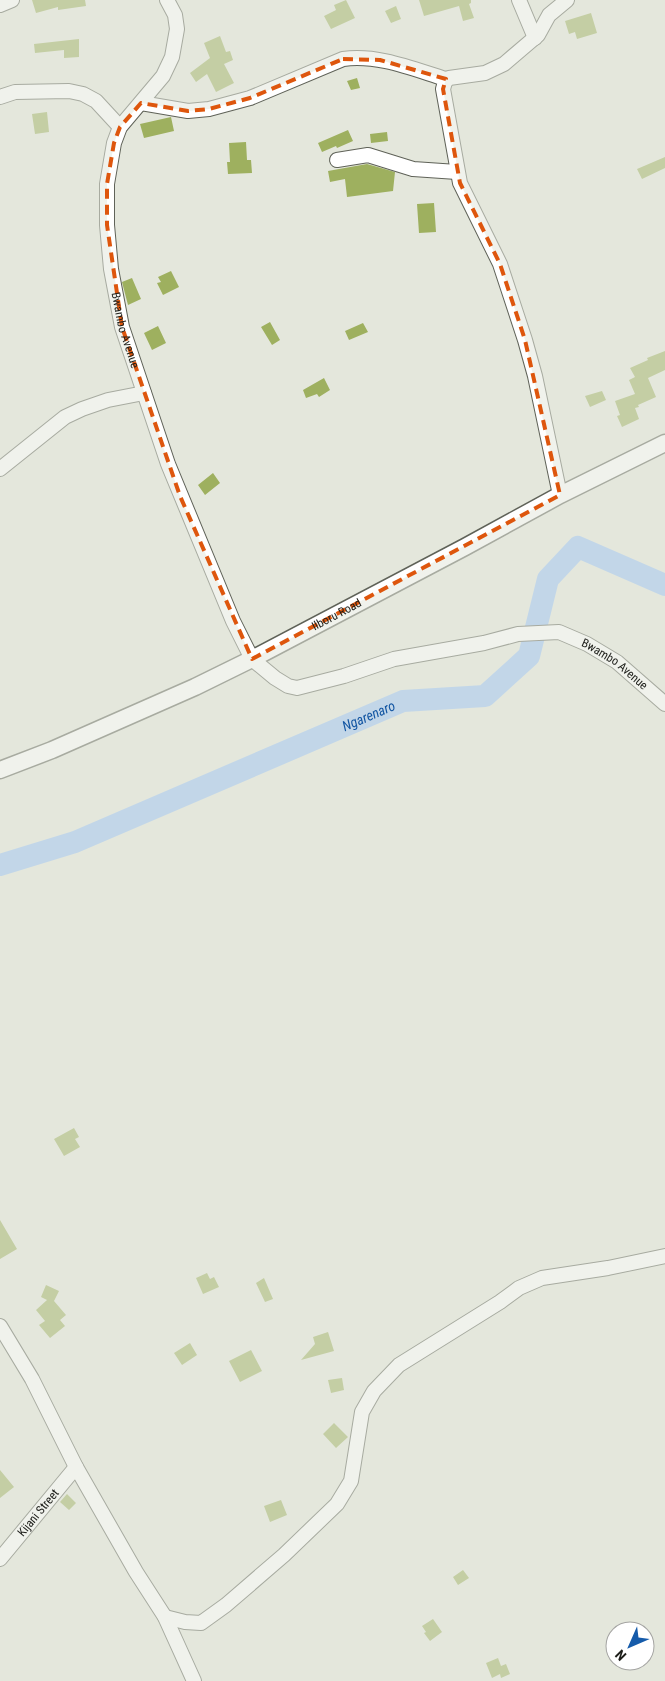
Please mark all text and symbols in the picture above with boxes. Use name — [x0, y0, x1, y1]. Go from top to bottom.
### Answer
street label: Bwambo Avenue — [109, 291, 142, 370]
street label: Ilboru Road — [309, 596, 364, 633]
street label: Bwambo Avenue — [580, 636, 651, 693]
water label: Ngarenaro — [340, 697, 398, 734]
street label: Kijani Street — [15, 1486, 62, 1539]
north arrow — [605, 1621, 655, 1671]
text: N — [612, 1647, 629, 1664]

